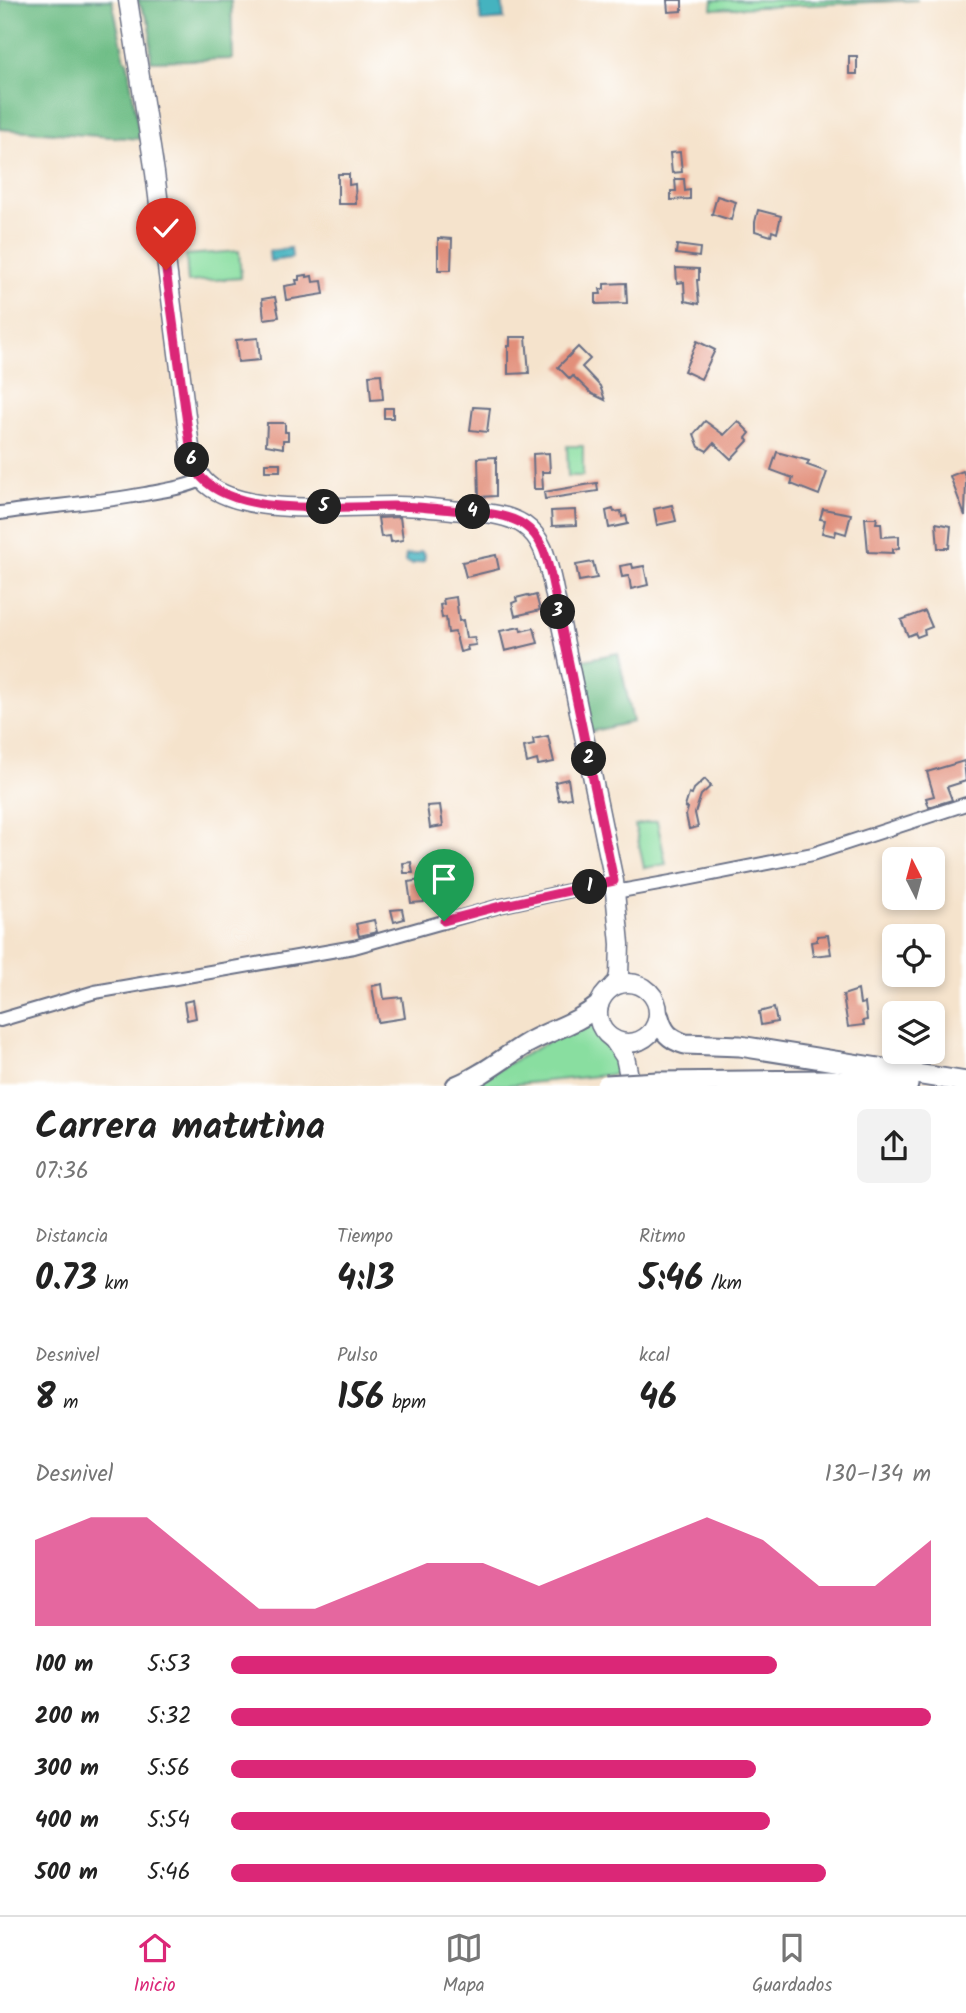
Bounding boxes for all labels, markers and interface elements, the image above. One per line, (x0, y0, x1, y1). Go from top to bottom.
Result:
pin (136, 198, 196, 270)
icon: check (147, 209, 185, 247)
pin: 6 (174, 442, 210, 477)
text: 6 (186, 444, 197, 474)
pin: 5 (306, 490, 342, 524)
text: 5 (319, 491, 328, 521)
pin: 4 (456, 494, 490, 530)
text: 4 (467, 496, 478, 526)
pin: 3 (540, 594, 576, 630)
text: 3 (552, 596, 563, 626)
pin: 2 (572, 742, 606, 776)
text: 2 (583, 743, 594, 773)
north arrow (882, 847, 945, 910)
map controls (882, 847, 945, 1064)
pin (414, 849, 474, 921)
icon: arrive (425, 860, 463, 898)
pin: 1 (572, 870, 608, 904)
text: 1 (587, 871, 592, 901)
button: locate (882, 924, 945, 987)
button: layers (882, 1001, 945, 1064)
text: Carrera matutina (35, 1098, 325, 1158)
button: share (857, 1109, 931, 1183)
text: 07:36 (35, 1154, 89, 1190)
text: Distancia (35, 1222, 108, 1252)
text: Tiempo (337, 1222, 393, 1252)
text: Ritmo (639, 1222, 686, 1252)
text: 0.73 (35, 1252, 97, 1308)
text: 4:13 (337, 1252, 394, 1308)
text: 5:46 (639, 1252, 703, 1308)
text: km (97, 1269, 129, 1299)
text: /km (703, 1269, 742, 1299)
text: Desnivel (35, 1341, 100, 1371)
text: Pulso (337, 1341, 378, 1371)
text: kcal (639, 1341, 670, 1371)
text: 8 (35, 1371, 56, 1427)
text: 156 (337, 1371, 384, 1427)
text: 46 (639, 1371, 677, 1427)
text: m (56, 1388, 78, 1418)
text: bpm (384, 1388, 426, 1418)
text: Desnivel (35, 1457, 113, 1493)
text: 130–134 m (825, 1457, 931, 1493)
text: 100 m (35, 1647, 93, 1683)
text: 5:53 (147, 1647, 191, 1683)
text: 200 m (35, 1699, 100, 1735)
text: 5:32 (147, 1699, 192, 1735)
text: 300 m (35, 1751, 99, 1787)
text: 5:56 (147, 1751, 190, 1787)
text: 400 m (35, 1803, 99, 1839)
text: 5:54 (147, 1803, 190, 1839)
text: 500 m (35, 1855, 98, 1891)
text: 5:46 (147, 1855, 190, 1891)
tab: Inicio (134, 1929, 176, 2001)
tab: Mapa (443, 1929, 485, 2001)
tab: Guardados (752, 1929, 832, 2001)

